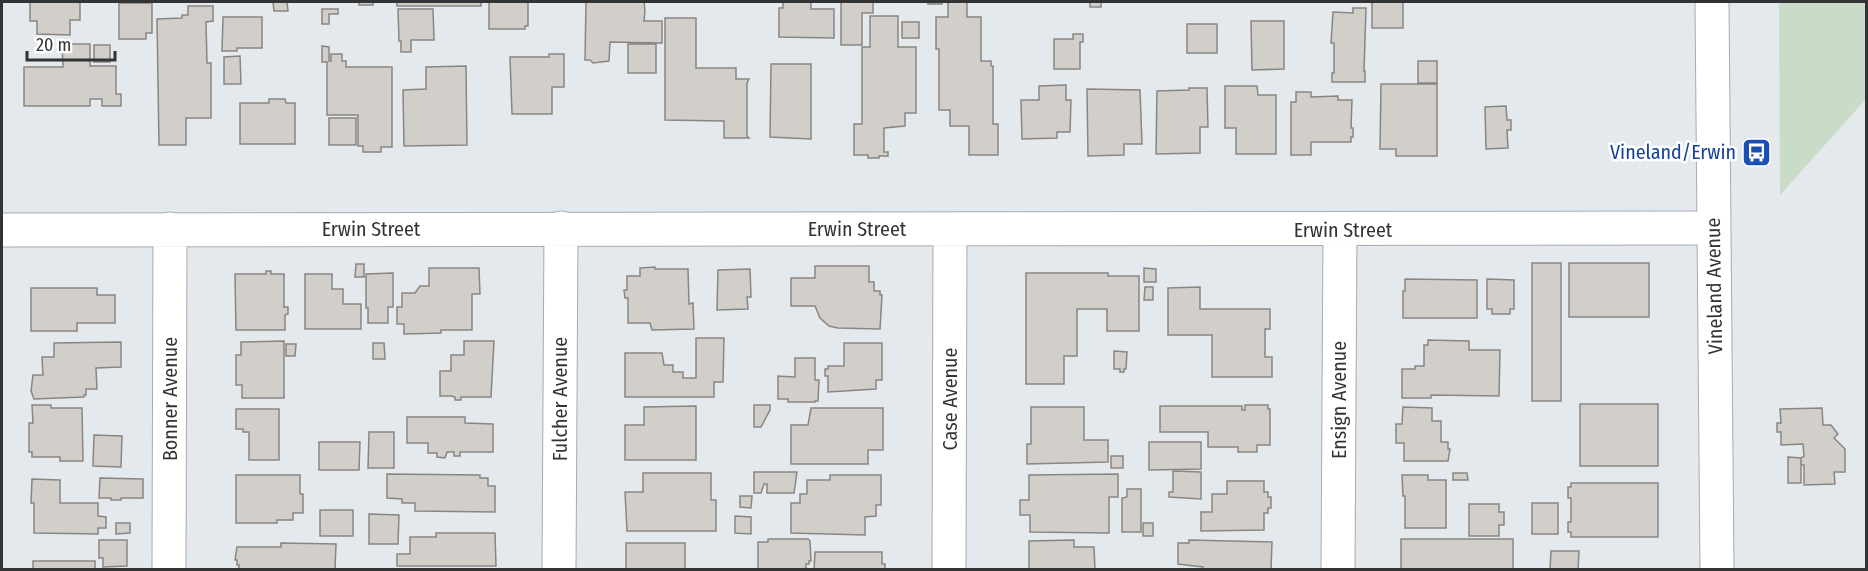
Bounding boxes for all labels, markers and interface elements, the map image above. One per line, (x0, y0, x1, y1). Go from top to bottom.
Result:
scale bar (27, 24, 116, 62)
text: 20 m (36, 34, 71, 56)
bus stop icon: Vineland/Erwin (1741, 136, 1773, 168)
place label: Vineland/Erwin (1610, 140, 1736, 164)
street label: Erwin Street (322, 217, 421, 241)
street label: Erwin Street (808, 217, 907, 241)
street label: Vineland Avenue (1701, 217, 1727, 355)
street label: Erwin Street (1294, 218, 1393, 242)
street label: Bonner Avenue (158, 337, 182, 461)
street label: Fulcher Avenue (548, 337, 572, 461)
street label: Ensign Avenue (1327, 341, 1351, 459)
street label: Case Avenue (938, 348, 962, 450)

